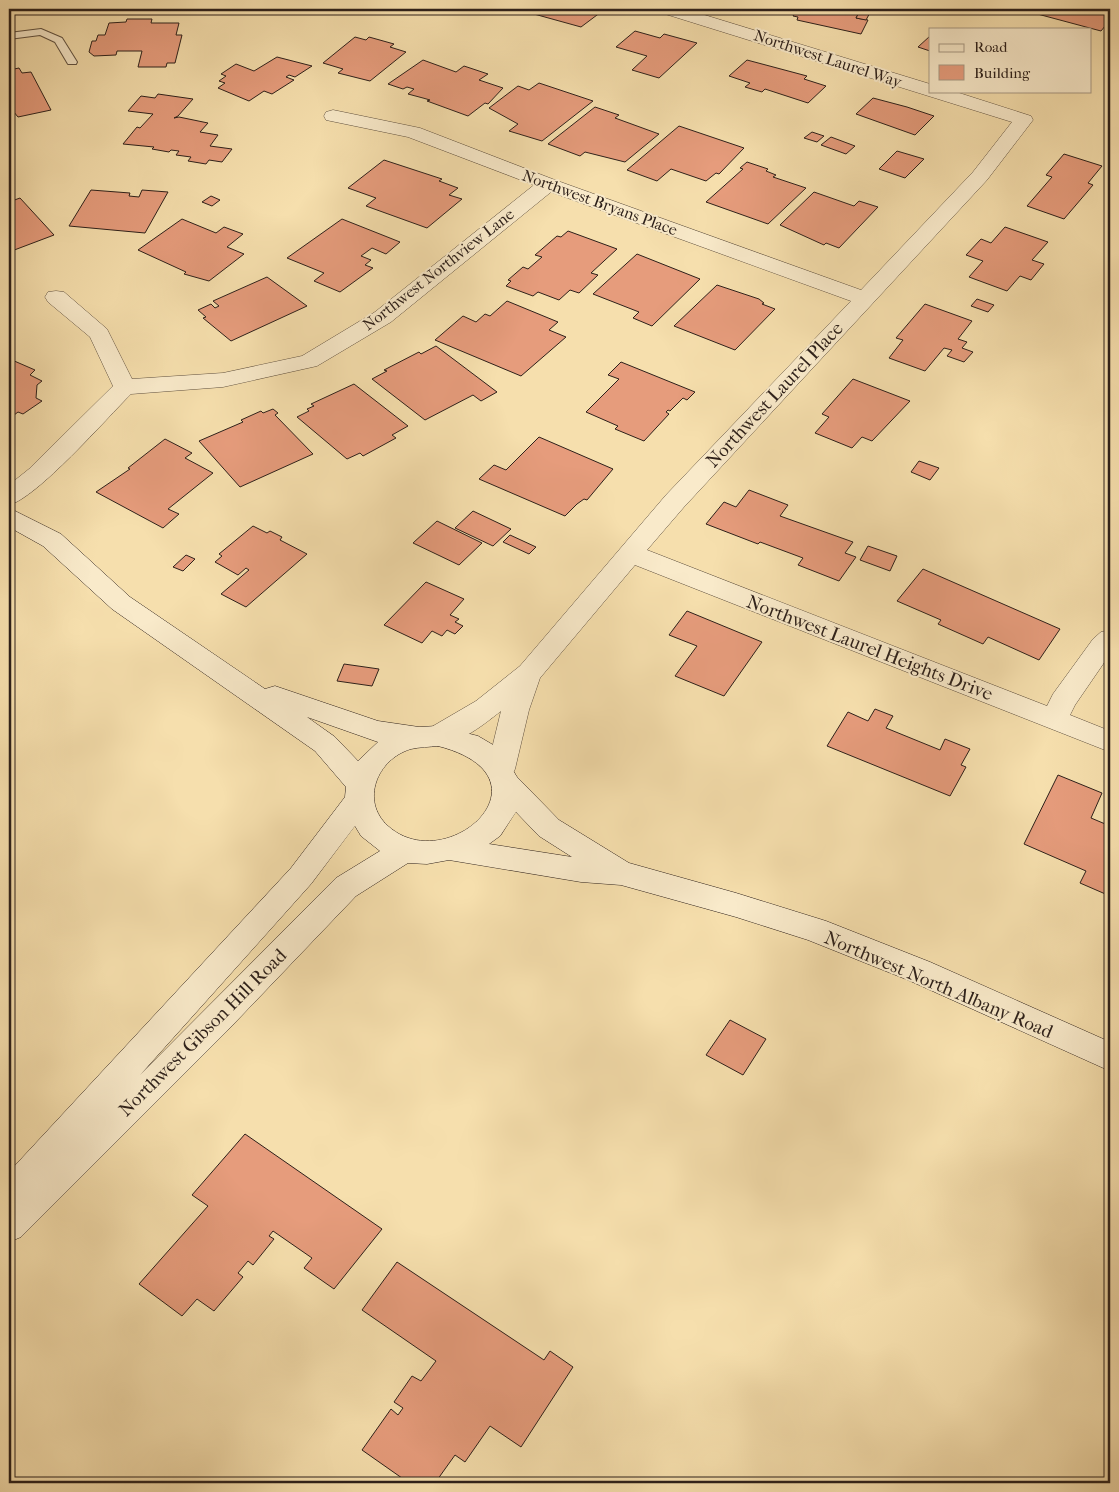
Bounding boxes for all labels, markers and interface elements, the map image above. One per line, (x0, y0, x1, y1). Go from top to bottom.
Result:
street label: Northwest Laurel Way (751, 26, 905, 92)
legend (929, 28, 1092, 92)
text: Road (974, 38, 1008, 56)
text: Building (974, 64, 1031, 82)
street label: Northwest Bryans Place (520, 166, 680, 239)
street label: Northwest Northview Lane (359, 204, 518, 334)
street label: Northwest Laurel Place (702, 317, 848, 472)
street label: Northwest Laurel Heights Drive (743, 591, 996, 705)
street label: Northwest North Albany Road (821, 927, 1057, 1043)
street label: Northwest Gibson Hill Road (114, 944, 292, 1121)

